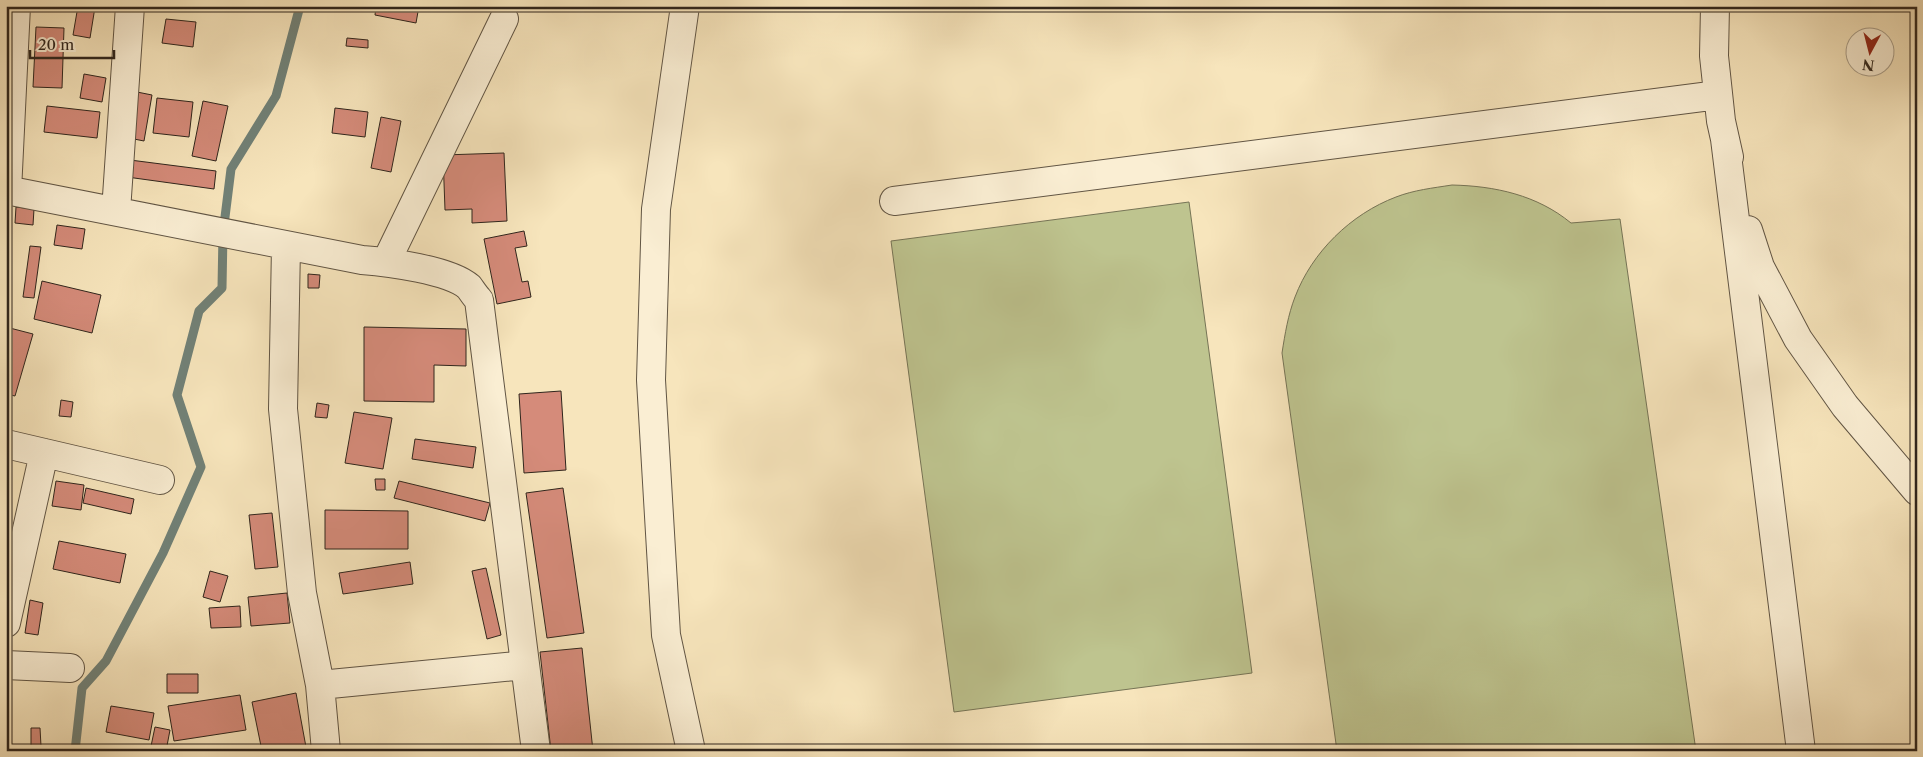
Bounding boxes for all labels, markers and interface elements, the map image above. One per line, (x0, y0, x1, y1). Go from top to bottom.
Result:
scale bar (30, 28, 114, 60)
north arrow (1846, 28, 1896, 78)
text: 20 m (38, 35, 74, 54)
text: N (1861, 55, 1876, 75)

